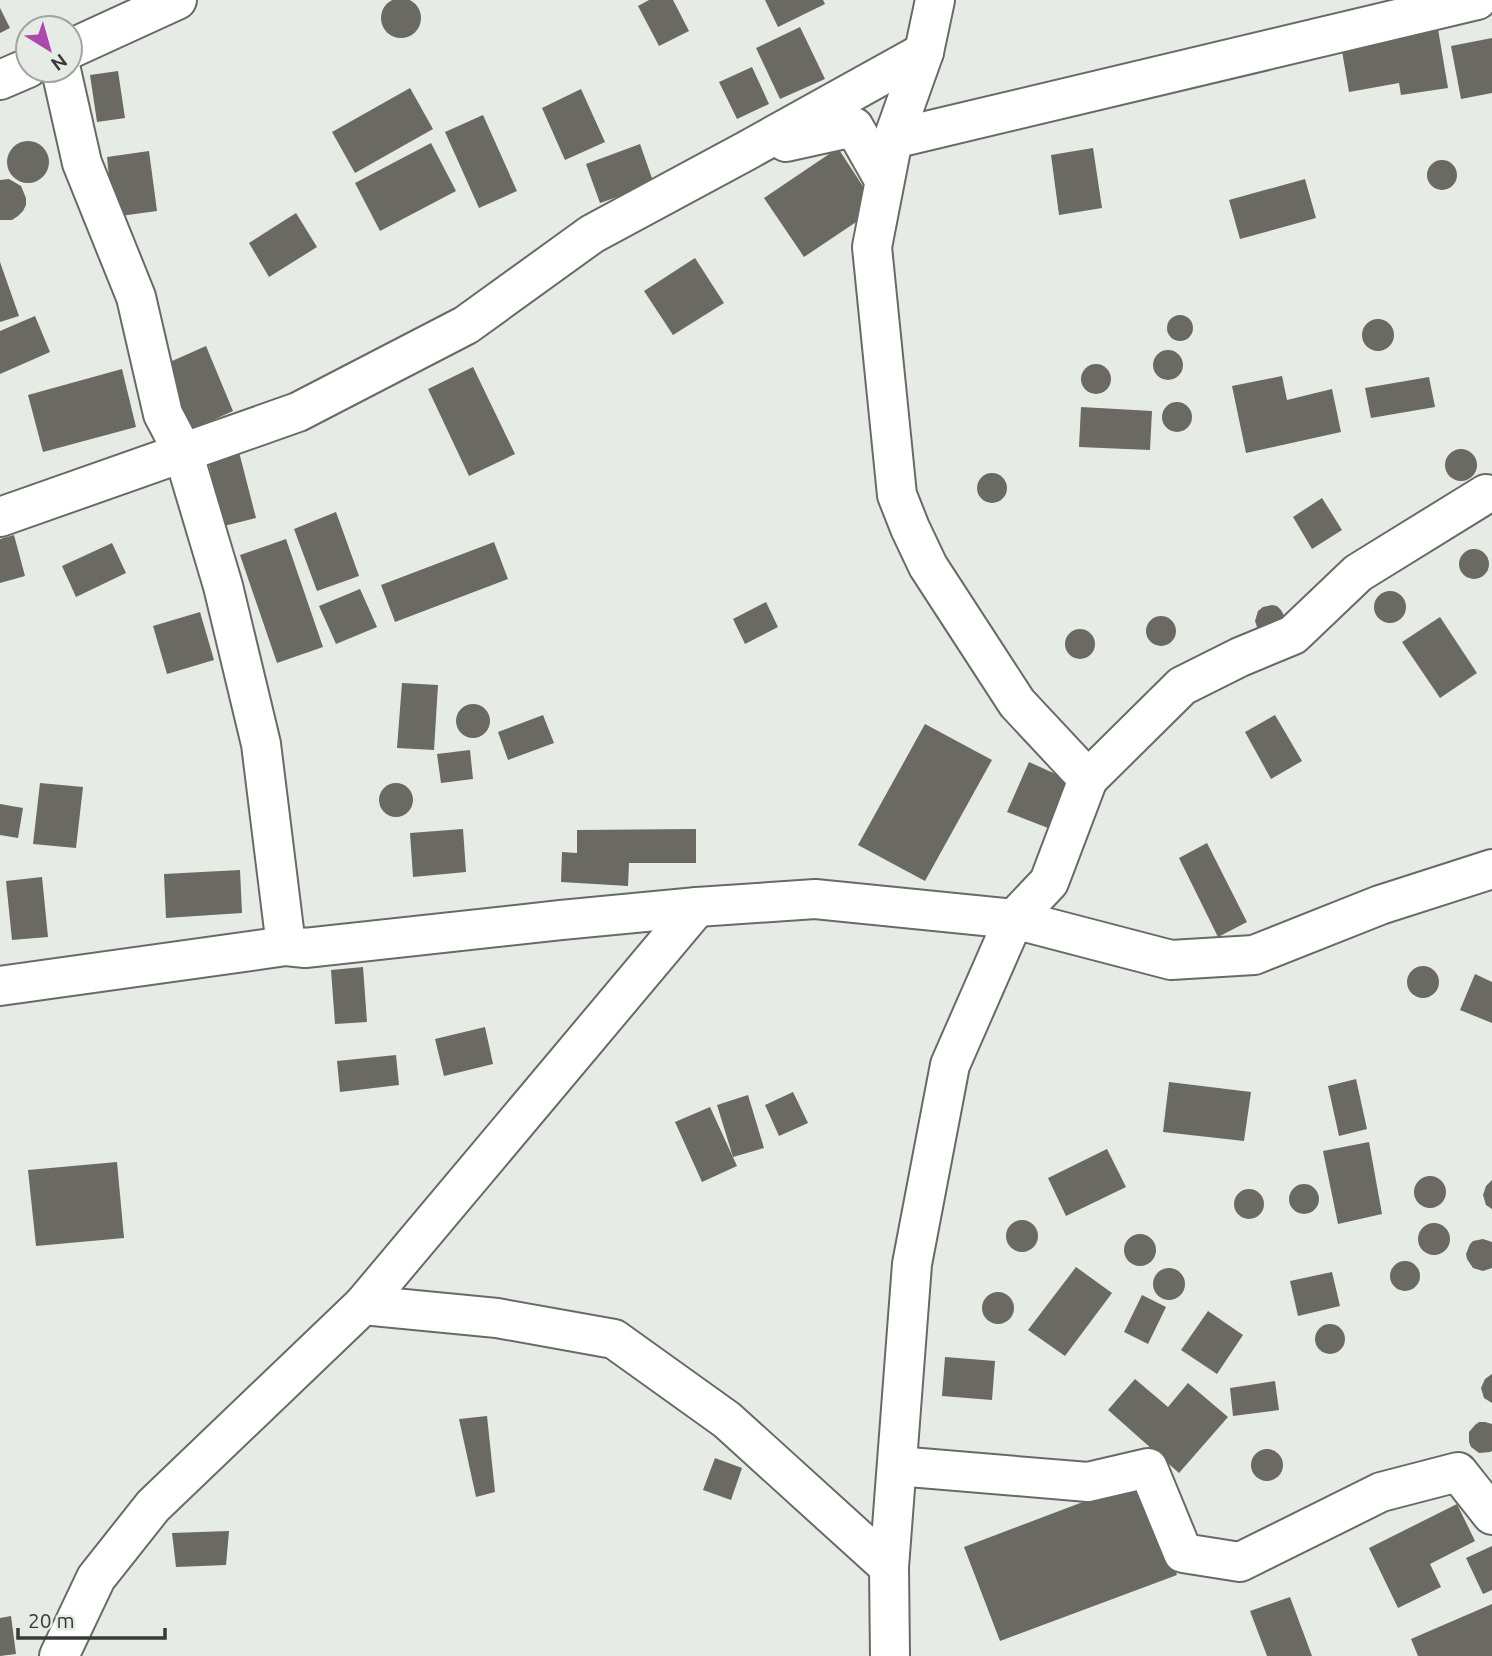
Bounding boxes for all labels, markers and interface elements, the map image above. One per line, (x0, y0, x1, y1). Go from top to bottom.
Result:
north arrow (14, 14, 84, 84)
text: N (47, 50, 72, 76)
scale bar (18, 1596, 164, 1640)
text: 20 m (28, 1608, 75, 1632)

